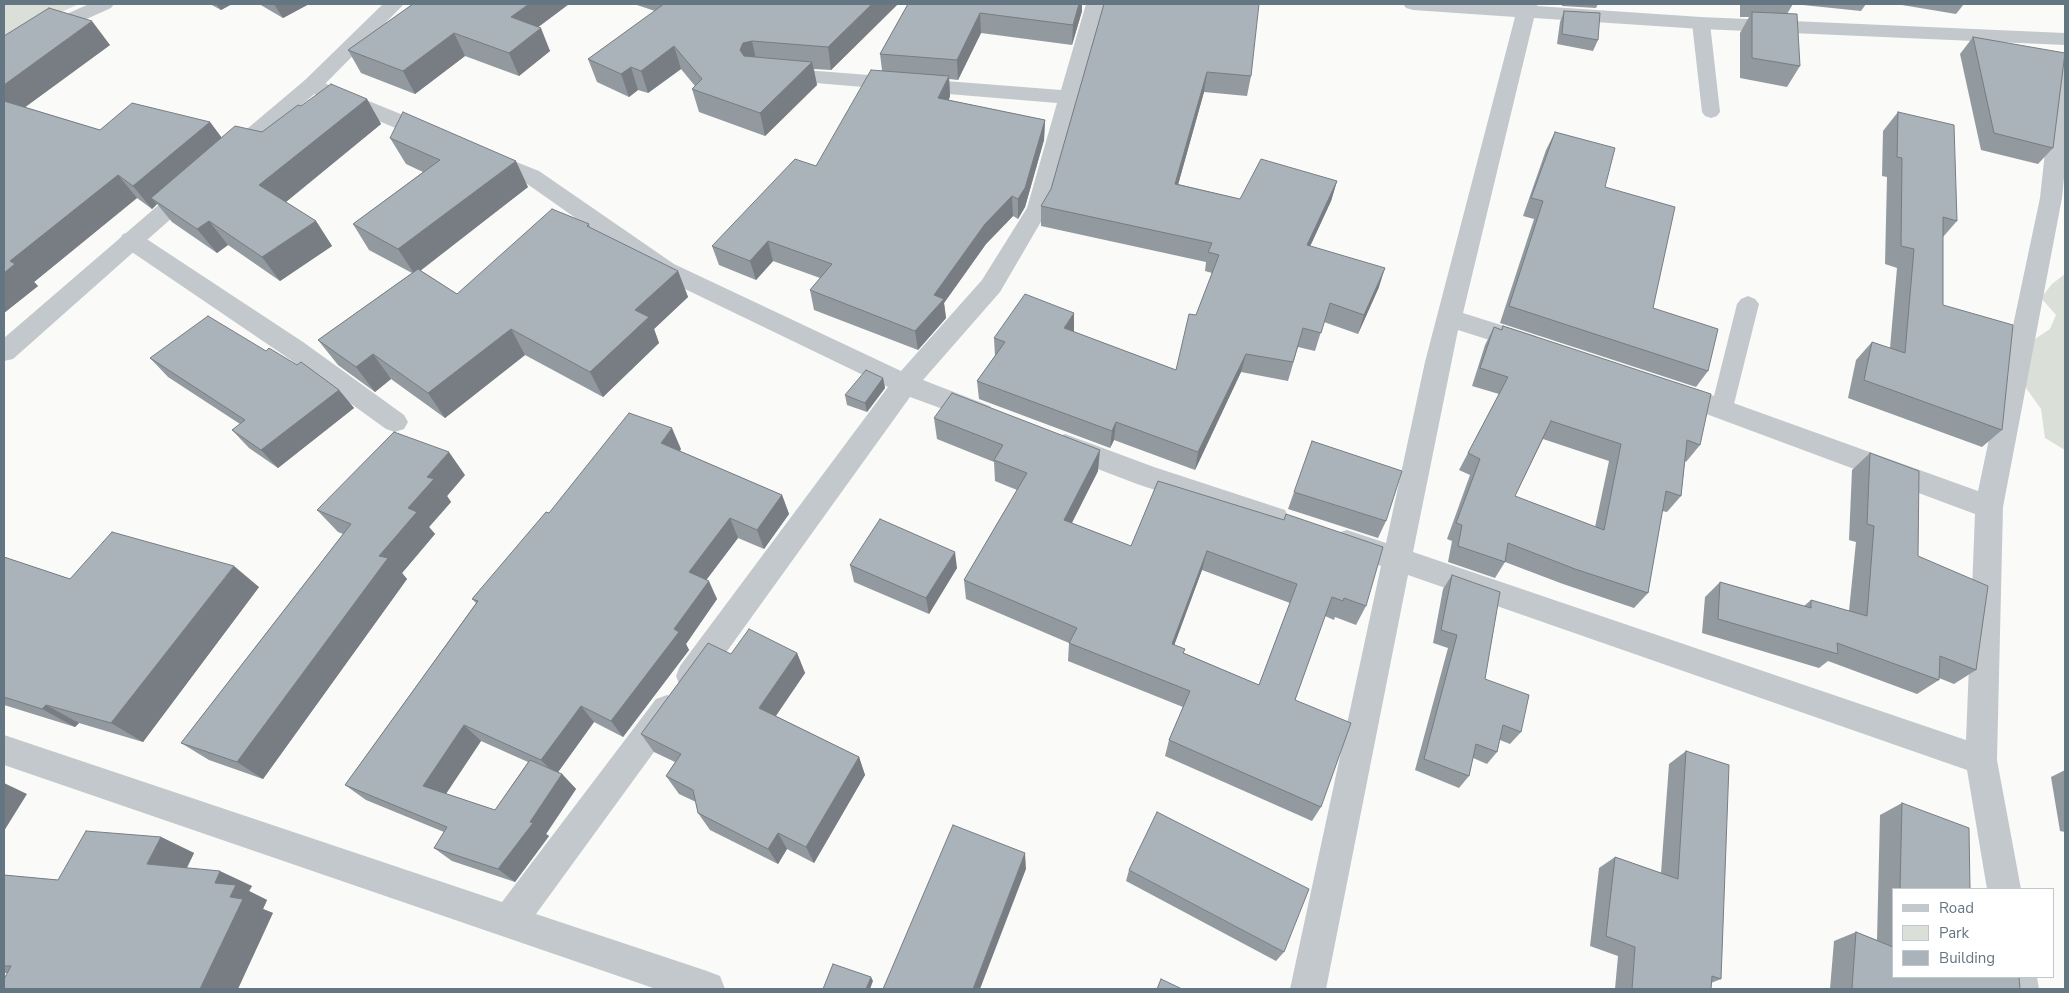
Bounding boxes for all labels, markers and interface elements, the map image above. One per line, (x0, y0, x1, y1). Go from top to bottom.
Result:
legend (1892, 888, 2054, 978)
text: Road (1939, 898, 1974, 918)
text: Park (1939, 923, 1969, 943)
text: Building (1939, 948, 1995, 968)

